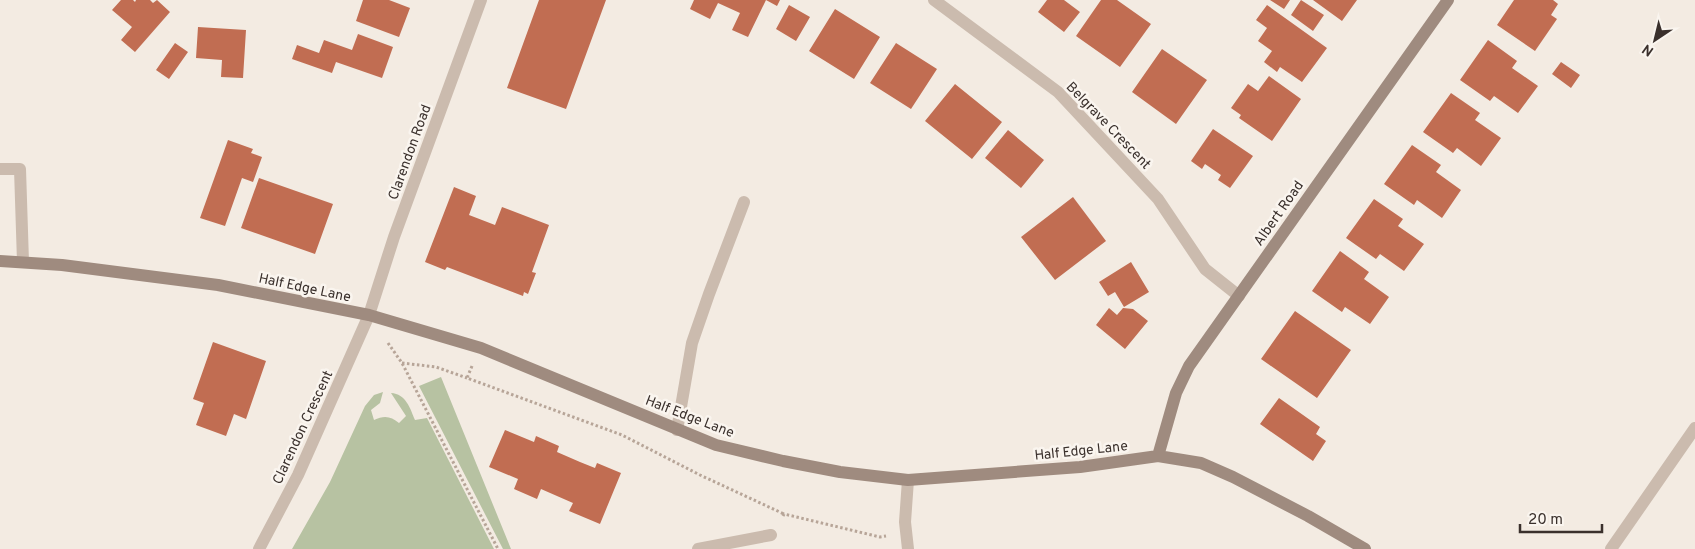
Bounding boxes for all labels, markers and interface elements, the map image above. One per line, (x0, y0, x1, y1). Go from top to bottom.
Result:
north arrow (1630, 15, 1680, 65)
text: N (1639, 40, 1657, 59)
street label: Belgrave Crescent (1062, 79, 1154, 173)
street label: Clarendon Road (385, 102, 436, 203)
street label: Albert Road (1251, 178, 1308, 250)
street label: Half Edge Lane (257, 270, 352, 307)
street label: Clarendon Crescent (270, 368, 337, 487)
street label: Half Edge Lane (643, 393, 736, 442)
street label: Half Edge Lane (1034, 438, 1129, 465)
scale bar (1520, 502, 1602, 534)
text: 20 m (1528, 511, 1563, 530)

